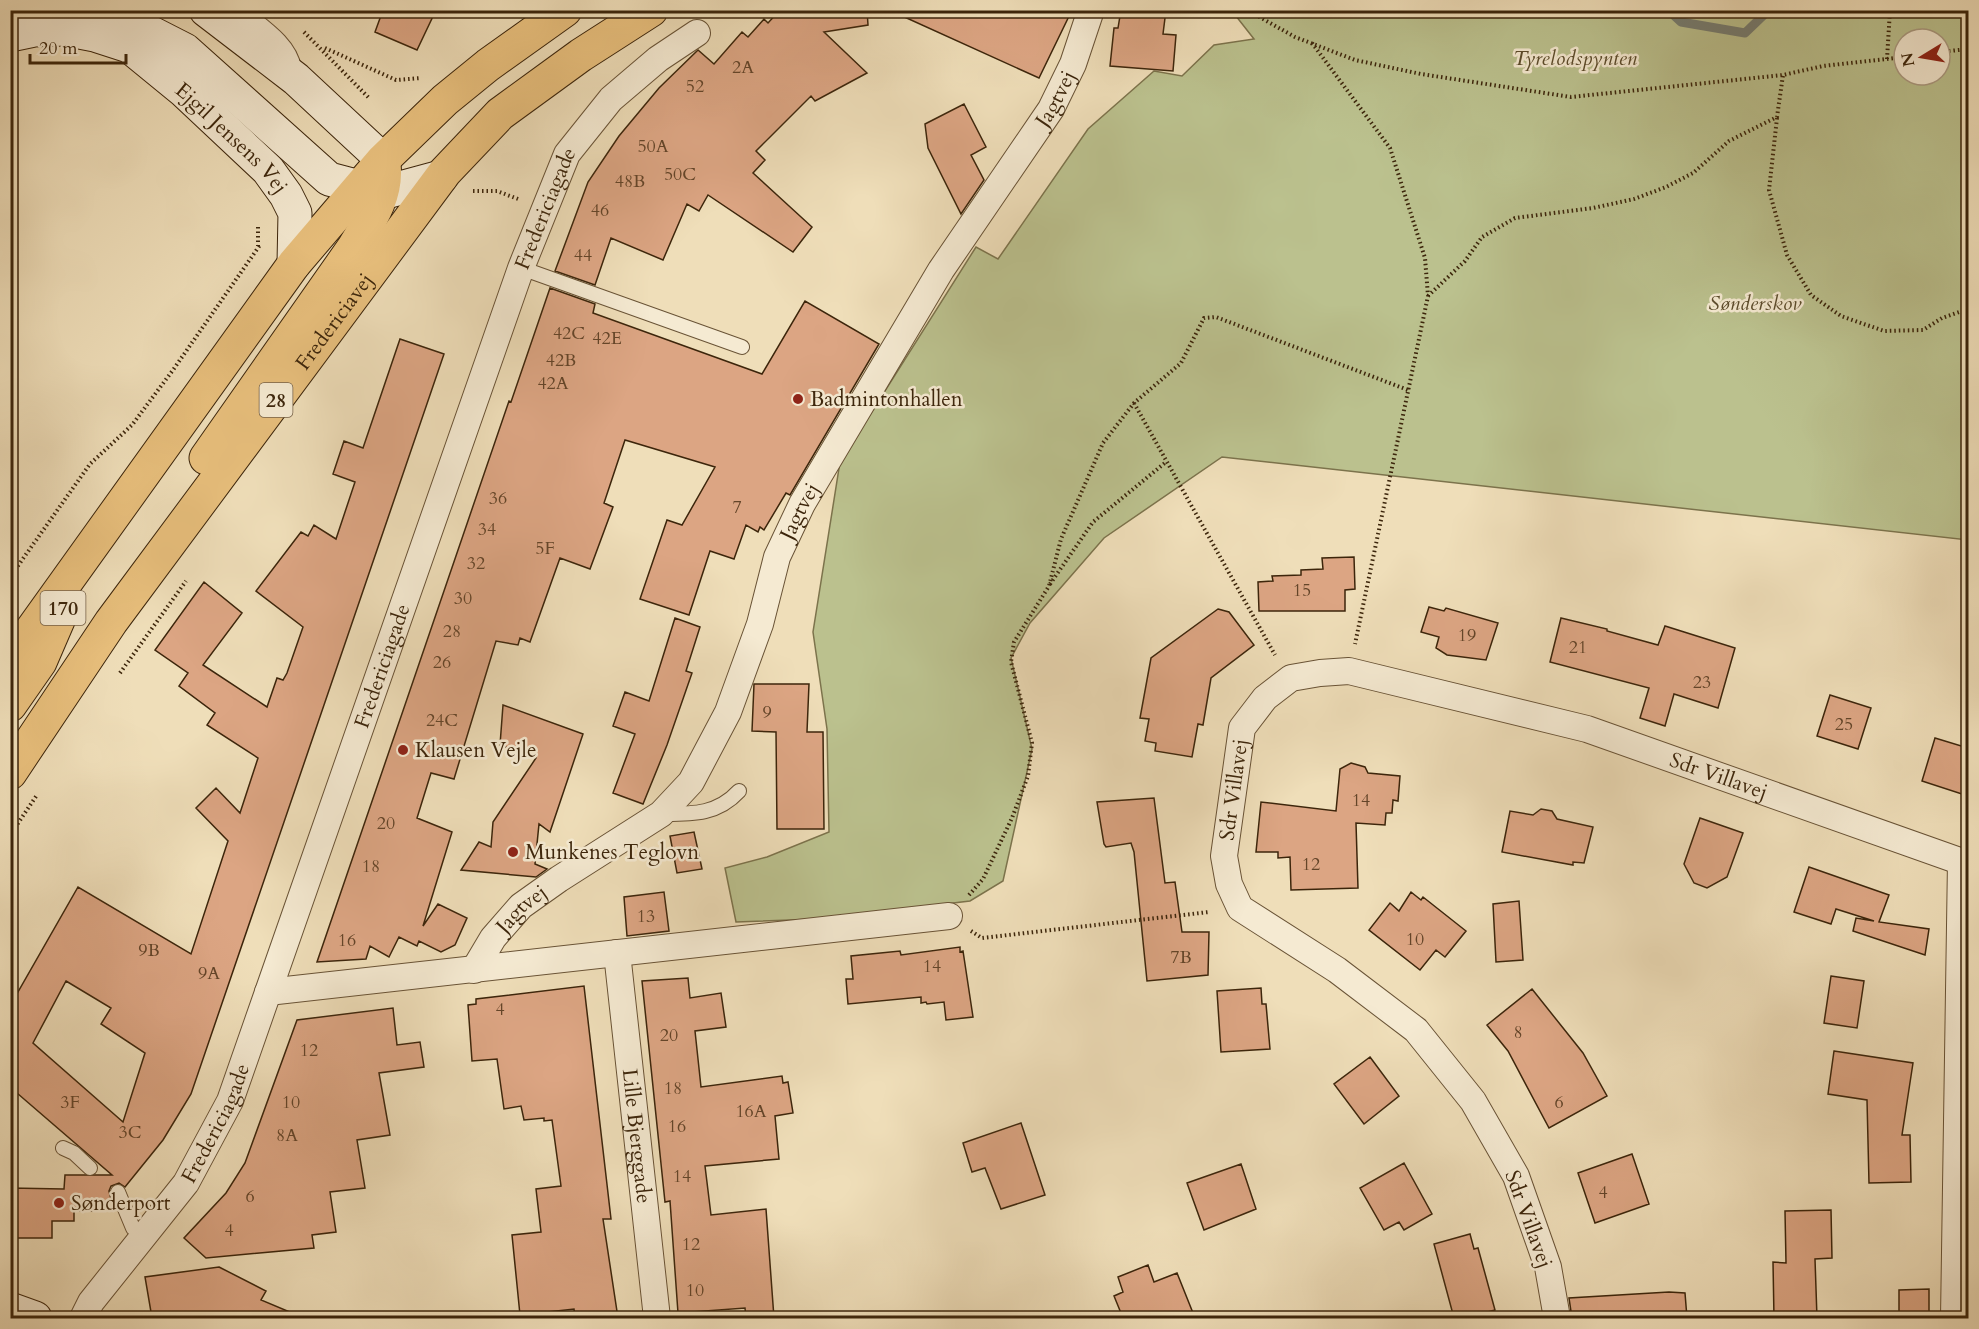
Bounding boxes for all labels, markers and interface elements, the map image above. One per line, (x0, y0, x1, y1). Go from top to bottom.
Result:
scale bar (30, 27, 126, 65)
north arrow (1892, 27, 1952, 87)
text: 20 m (39, 36, 78, 61)
park label: Tyrelodspynten (1513, 44, 1638, 73)
text: N (1896, 51, 1920, 69)
house number: 2A (732, 55, 754, 80)
street label: Jagtvej (1027, 66, 1083, 136)
house number: 52 (686, 74, 704, 99)
street label: Ejgil Jensens Vej (169, 76, 294, 200)
house number: 50A (637, 134, 669, 159)
street label: Fredericiagade (508, 140, 583, 274)
house number: 50C (664, 162, 696, 187)
house number: 48B (615, 169, 645, 194)
house number: 46 (591, 198, 609, 223)
house number: 44 (574, 243, 592, 268)
street label: Fredericiavej (289, 267, 380, 376)
park label: Sønderskov (1708, 289, 1802, 318)
house number: 42C (553, 321, 585, 346)
house number: 42E (592, 326, 622, 351)
house number: 42B (546, 348, 576, 373)
house number: 42A (537, 371, 569, 396)
road number: 28 (260, 383, 292, 417)
place label: Badmintonhallen (810, 385, 963, 414)
marker: Badmintonhallen (791, 392, 805, 406)
street label: Jagtvej (772, 477, 826, 548)
house number: 36 (489, 486, 507, 511)
house number: 7 (732, 495, 742, 520)
house number: 34 (478, 517, 496, 542)
house number: 5F (535, 536, 555, 561)
house number: 32 (467, 551, 485, 576)
house number: 15 (1293, 578, 1311, 603)
house number: 30 (454, 586, 472, 611)
road number: 170 (40, 591, 86, 625)
street label: Fredericiagade (347, 600, 418, 732)
house number: 28 (443, 619, 461, 644)
house number: 19 (1458, 623, 1476, 648)
house number: 21 (1569, 635, 1587, 660)
house number: 26 (433, 650, 451, 675)
house number: 23 (1693, 670, 1711, 695)
house number: 9 (762, 700, 772, 725)
house number: 24C (426, 708, 458, 733)
house number: 25 (1835, 712, 1853, 737)
place label: Klausen Vejle (415, 736, 536, 765)
street label: Sdr Villavej (1212, 737, 1255, 842)
marker: Klausen Vejle (396, 743, 410, 757)
street label: Sdr Villavej (1666, 745, 1772, 807)
house number: 14 (1352, 788, 1370, 813)
house number: 20 (377, 811, 395, 836)
place label: Munkenes Teglovn (525, 838, 699, 867)
marker: Munkenes Teglovn (506, 845, 520, 859)
house number: 12 (1302, 852, 1320, 877)
house number: 18 (362, 854, 380, 879)
street label: Jagtvej (487, 878, 553, 942)
house number: 13 (637, 904, 655, 929)
house number: 10 (1406, 927, 1424, 952)
house number: 16 (338, 928, 356, 953)
house number: 9B (138, 938, 160, 963)
house number: 7B (1170, 945, 1192, 970)
house number: 14 (923, 954, 941, 979)
house number: 9A (198, 961, 220, 986)
house number: 4 (495, 997, 505, 1022)
house number: 8 (1513, 1020, 1523, 1045)
house number: 20 (660, 1023, 678, 1048)
house number: 12 (300, 1038, 318, 1063)
street label: Fredericiagade (175, 1060, 257, 1188)
street label: Lille Bjerggade (615, 1067, 658, 1205)
house number: 18 (664, 1076, 682, 1101)
house number: 3F (60, 1090, 80, 1115)
house number: 10 (282, 1090, 300, 1115)
house number: 6 (1554, 1090, 1564, 1115)
house number: 16A (735, 1099, 767, 1124)
house number: 16 (668, 1114, 686, 1139)
house number: 3C (119, 1120, 142, 1145)
house number: 8A (276, 1123, 298, 1148)
house number: 14 (673, 1164, 691, 1189)
street label: Sdr Villavej (1497, 1166, 1560, 1272)
house number: 4 (1598, 1180, 1608, 1205)
house number: 6 (245, 1184, 255, 1209)
place label: Sønderport (71, 1189, 171, 1218)
marker: Sønderport (52, 1196, 66, 1210)
house number: 4 (224, 1218, 234, 1243)
house number: 12 (682, 1232, 700, 1257)
house number: 10 (686, 1278, 704, 1303)

